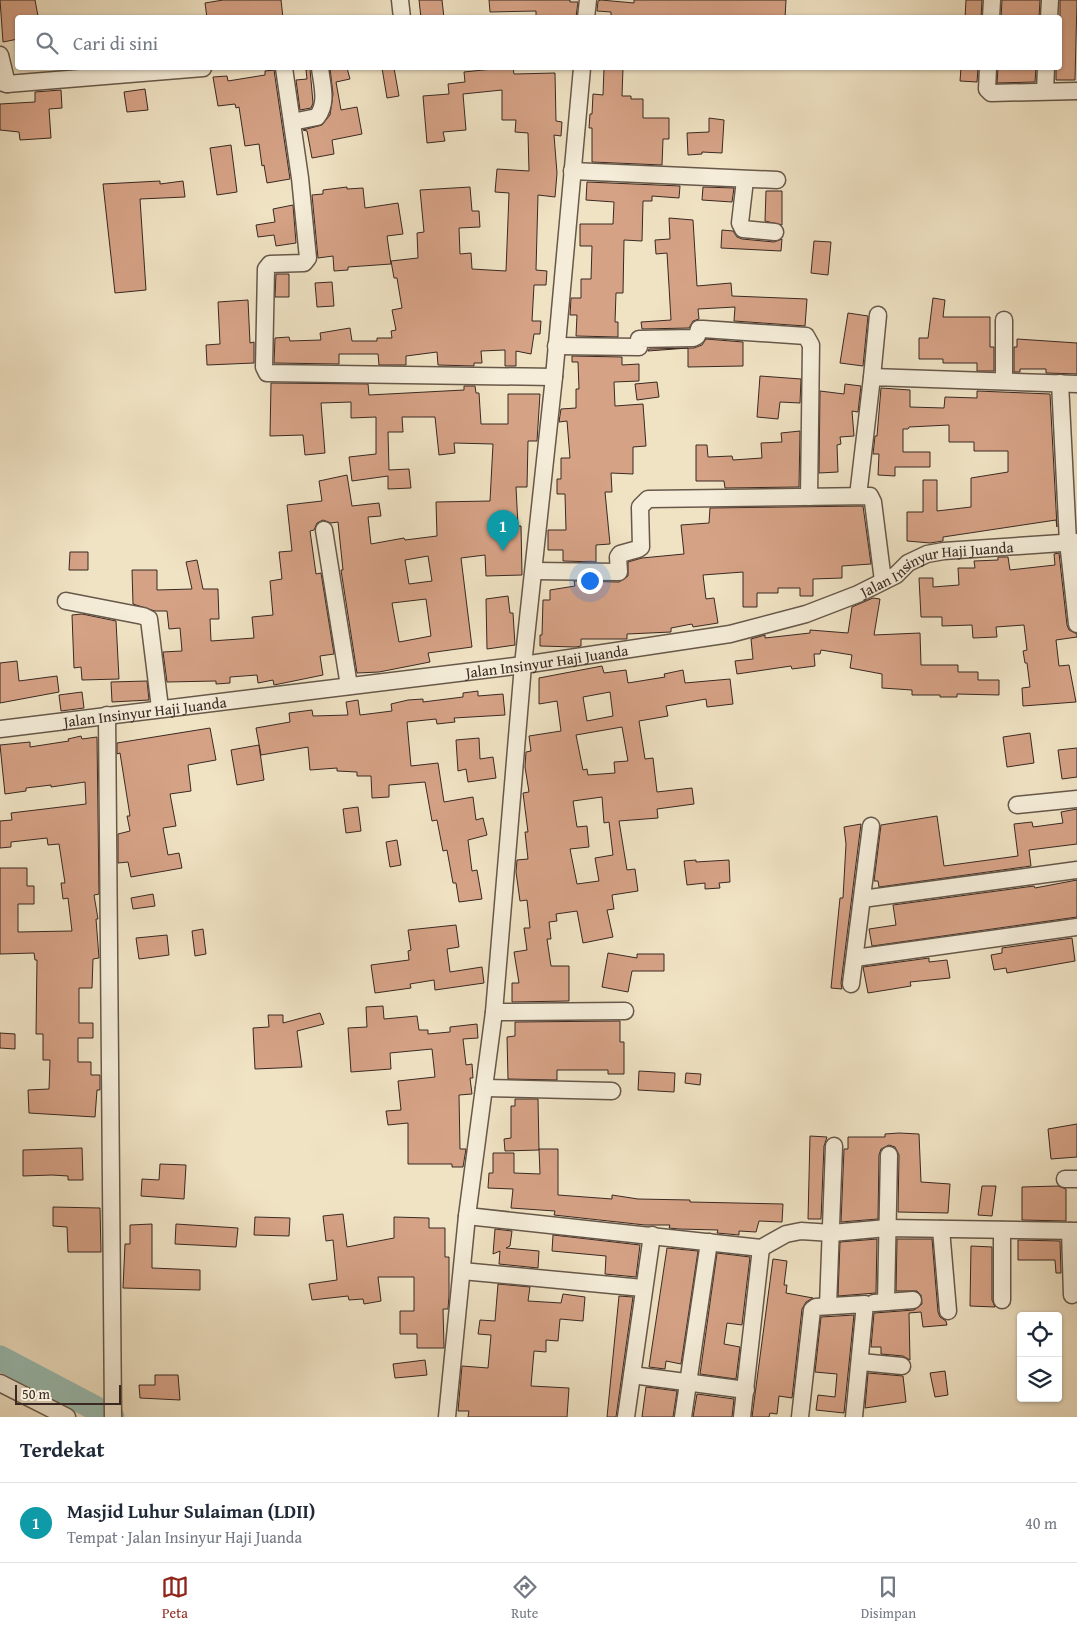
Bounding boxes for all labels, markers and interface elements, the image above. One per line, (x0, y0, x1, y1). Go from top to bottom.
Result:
search box (15, 15, 1062, 70)
icon: search (33, 29, 61, 57)
text: Cari di sini (73, 29, 158, 57)
pin: 1 (487, 510, 519, 551)
street label: Jalan Insinyur Haji Juanda (855, 536, 1014, 603)
your location (577, 568, 603, 594)
street label: Jalan Insinyur Haji Juanda (462, 639, 629, 683)
street label: Jalan Insinyur Haji Juanda (60, 691, 227, 732)
map controls (1017, 1312, 1062, 1402)
button: locate (1017, 1312, 1062, 1357)
button: layers (1017, 1357, 1062, 1402)
scale bar (15, 1382, 121, 1405)
text: 50 m (22, 1384, 50, 1404)
text: Terdekat (20, 1434, 104, 1465)
text: Masjid Luhur Sulaiman (LDII) (67, 1497, 315, 1525)
text: 1 (32, 1511, 40, 1535)
text: 40 m (1025, 1511, 1057, 1535)
text: Tempat · Jalan Insinyur Haji Juanda (67, 1525, 302, 1549)
tab: Peta (161, 1573, 189, 1623)
tab: Rute (511, 1573, 539, 1623)
tab: Disimpan (861, 1573, 916, 1623)

